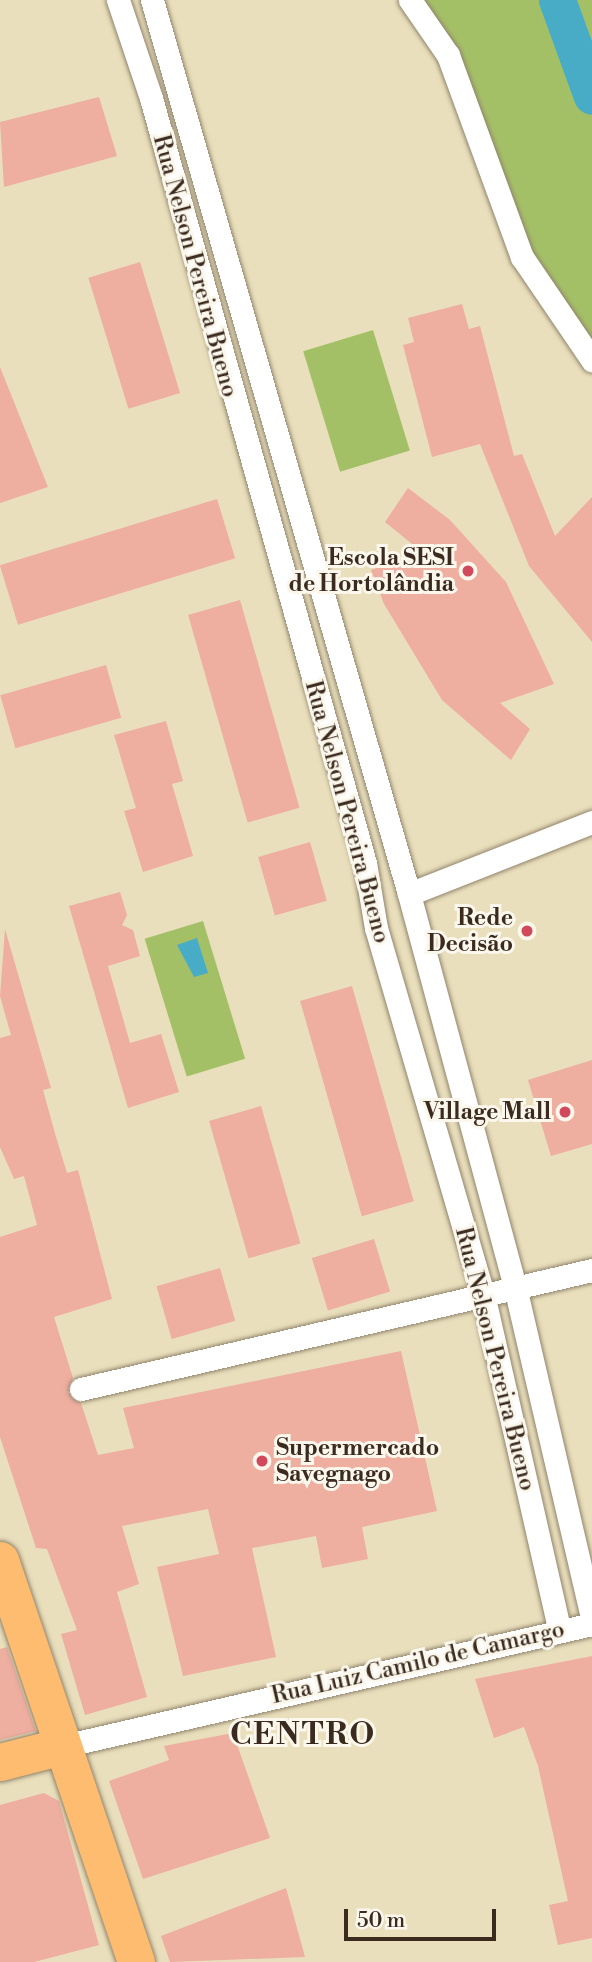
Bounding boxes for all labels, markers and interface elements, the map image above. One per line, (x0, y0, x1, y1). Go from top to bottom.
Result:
street label: Rua Nelson Pereira Bueno (147, 132, 243, 400)
place label: Escola SESI de Hortolândia (288, 544, 454, 598)
marker: Escola SESI de Hortolândia (460, 563, 476, 579)
street label: Rua Nelson Pereira Bueno (299, 678, 395, 946)
place label: Rede Decisão (427, 904, 513, 958)
marker: Rede Decisão (519, 923, 535, 939)
place label: Village Mall (424, 1098, 551, 1126)
marker: Village Mall (557, 1104, 573, 1120)
street label: Rua Nelson Pereira Bueno (449, 1224, 541, 1494)
place label: Supermercado Savegnago (276, 1434, 439, 1488)
marker: Supermercado Savegnago (254, 1453, 270, 1469)
street label: Rua Luiz Camilo de Camargo (269, 1616, 567, 1710)
district label: CENTRO (231, 1717, 375, 1753)
scale bar (347, 1896, 499, 1940)
text: 50 m (357, 1908, 405, 1934)

